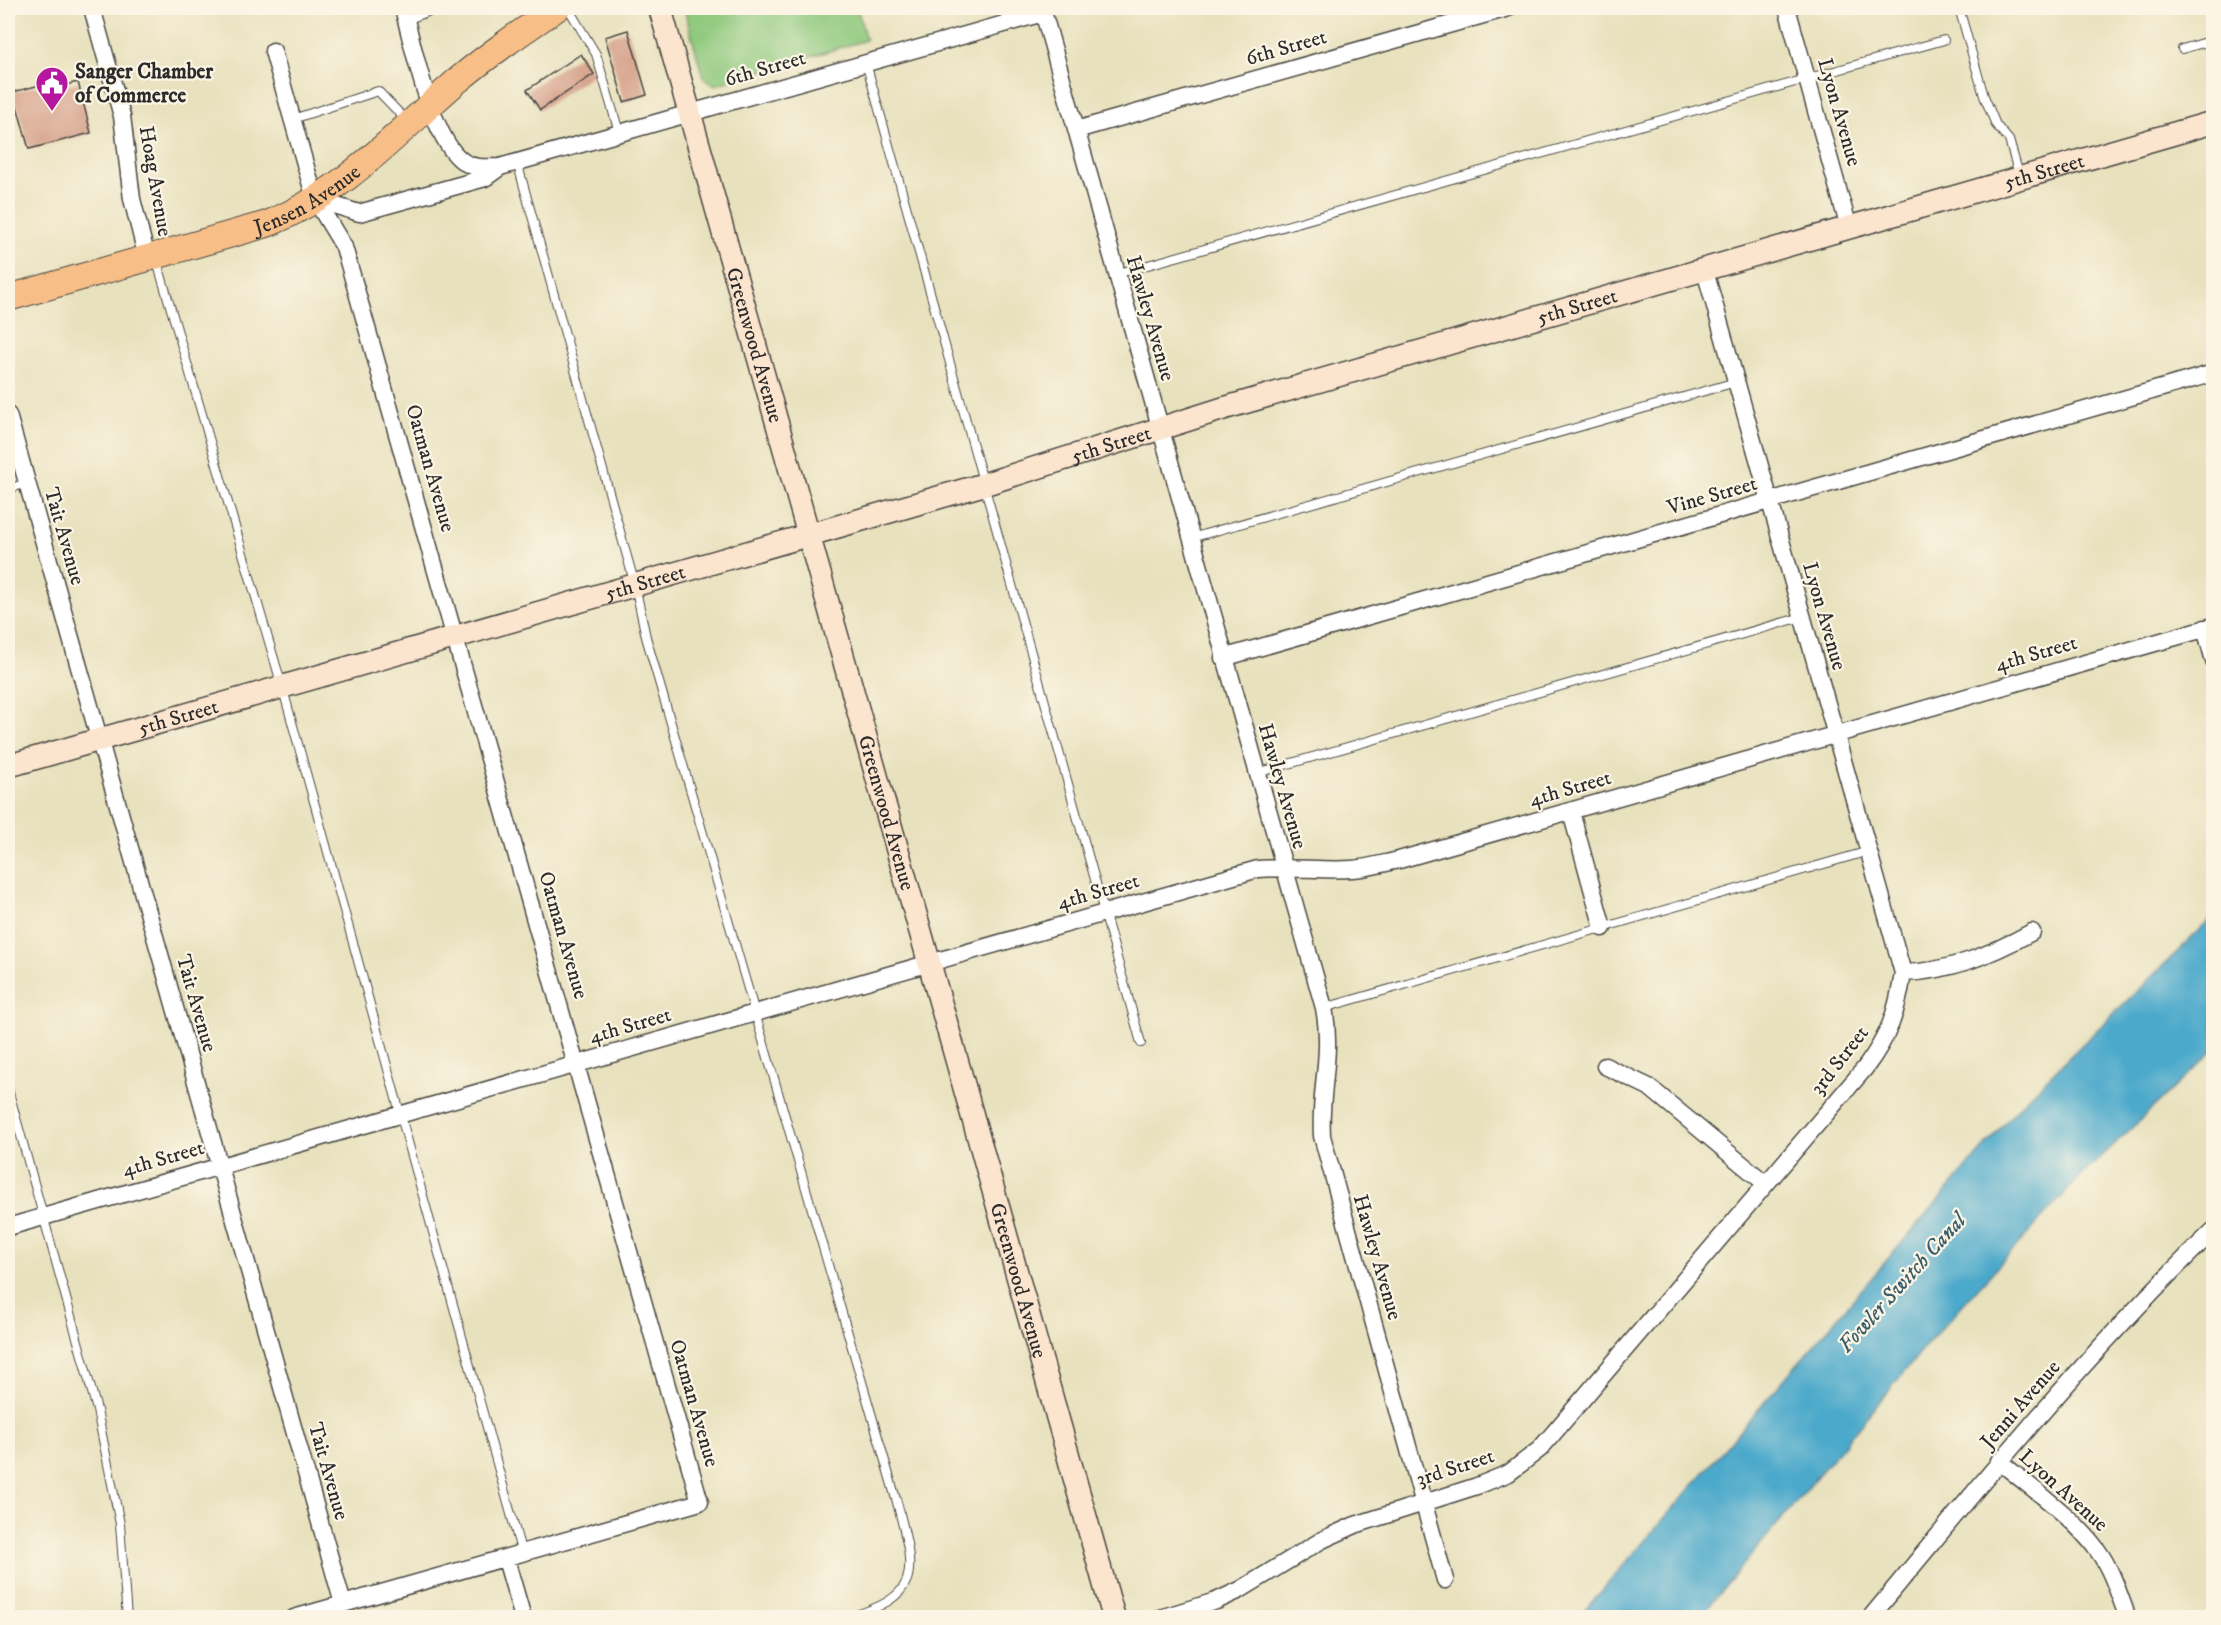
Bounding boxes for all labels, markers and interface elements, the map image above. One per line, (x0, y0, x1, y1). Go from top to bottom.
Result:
street label: 6th Street (1243, 24, 1330, 72)
street label: 6th Street (722, 45, 809, 93)
street label: Lyon Avenue (1811, 55, 1867, 169)
place label: Sanger Chamber of Commerce (75, 59, 214, 109)
public building icon: Sanger Chamber of Commerce (34, 65, 70, 112)
street label: Hoag Avenue (133, 124, 178, 239)
street label: 5th Street (2001, 148, 2088, 196)
street label: Jensen Avenue (249, 159, 366, 242)
street label: Hawley Avenue (1120, 252, 1180, 384)
street label: Greenwood Avenue (720, 264, 788, 426)
street label: 5th Street (1534, 283, 1621, 331)
street label: Oatman Avenue (399, 402, 461, 535)
street label: 5th Street (1068, 420, 1155, 470)
street label: Vine Street (1663, 471, 1760, 521)
street label: Tait Avenue (38, 485, 90, 588)
street label: 5th Street (602, 559, 689, 607)
street label: Lyon Avenue (1796, 559, 1852, 673)
street label: 4th Street (1992, 630, 2080, 678)
street label: 5th Street (135, 694, 222, 742)
street label: Hawley Avenue (1252, 720, 1312, 852)
street label: Greenwood Avenue (852, 732, 920, 894)
street label: 4th Street (1526, 765, 1614, 813)
street label: 4th Street (1054, 868, 1142, 916)
street label: Oatman Avenue (532, 869, 594, 1002)
street label: Tait Avenue (170, 952, 222, 1055)
street label: 4th Street (586, 1002, 674, 1050)
street label: 3rd Street (1805, 1021, 1875, 1100)
street label: 4th Street (119, 1135, 207, 1183)
street label: Hawley Avenue (1347, 1191, 1407, 1323)
street label: Greenwood Avenue (984, 1200, 1052, 1362)
water label: Fowler Switch Canal (1832, 1206, 1973, 1358)
street label: Oatman Avenue (663, 1337, 725, 1470)
street label: Jenni Avenue (1974, 1355, 2067, 1456)
street label: Tait Avenue (302, 1420, 354, 1523)
street label: 3rd Street (1413, 1443, 1498, 1493)
street label: Lyon Avenue (2013, 1444, 2113, 1538)

